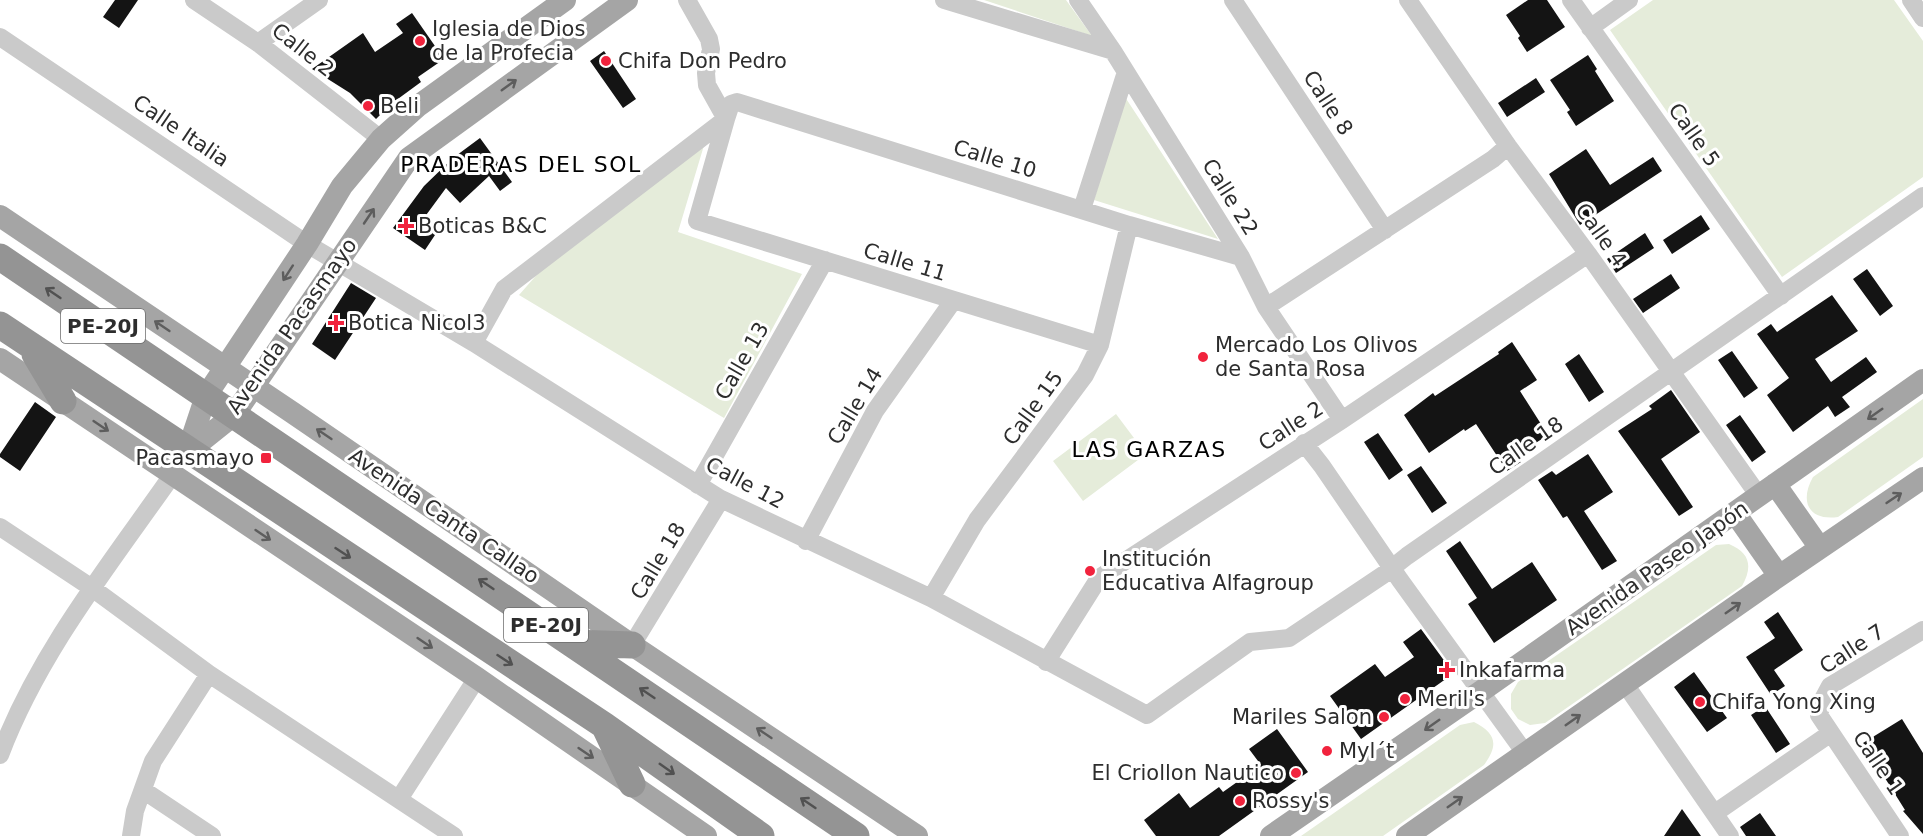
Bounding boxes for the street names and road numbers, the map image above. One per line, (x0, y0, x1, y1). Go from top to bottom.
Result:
street label: Calle 2 (267, 18, 339, 82)
street label: Calle 8 (1298, 66, 1358, 140)
street label: Calle Italia (128, 90, 234, 172)
street label: Calle 5 (1663, 99, 1725, 171)
street label: Calle 10 (951, 135, 1039, 183)
street label: Calle 22 (1197, 154, 1263, 240)
street label: Calle 4 (1570, 199, 1632, 271)
street label: Avenida Pacasmayo (222, 233, 362, 419)
street label: Calle 11 (861, 238, 949, 286)
road number: PE-20J (61, 309, 145, 343)
street label: Calle 13 (710, 318, 774, 404)
street label: Calle 14 (823, 363, 887, 449)
street label: Calle 15 (998, 366, 1068, 450)
street label: Calle 2 (1254, 396, 1328, 456)
street label: Calle 18 (1484, 412, 1568, 480)
street label: Avenida Canta Callao (344, 443, 544, 589)
street label: Calle 12 (702, 452, 788, 514)
street label: Avenida Paseo Japón (1561, 496, 1753, 640)
street label: Calle 18 (626, 518, 690, 604)
road number: PE-20J (504, 608, 588, 642)
street label: Calle 7 (1815, 619, 1889, 679)
street label: Calle 1 (1848, 726, 1908, 800)

